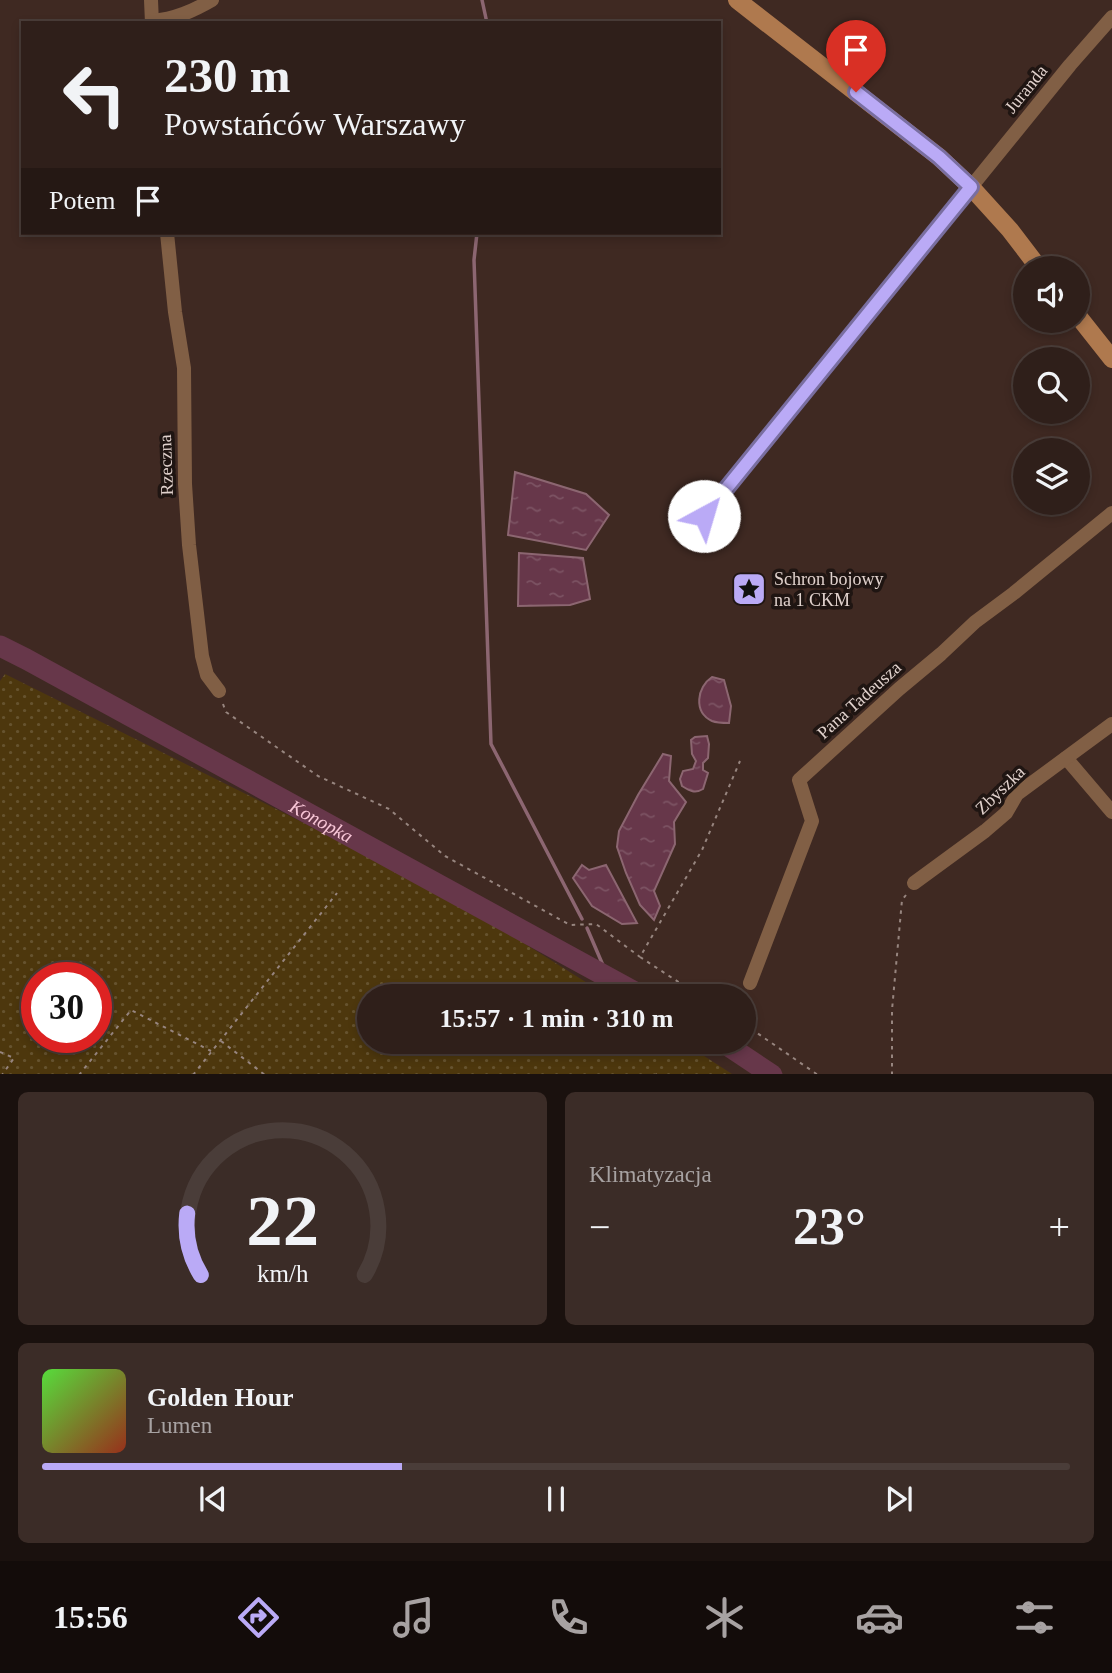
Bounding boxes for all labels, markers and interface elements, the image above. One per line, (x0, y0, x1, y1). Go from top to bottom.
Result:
pin (826, 20, 886, 92)
icon: arrive (837, 31, 875, 69)
text: 230 m (164, 48, 291, 103)
icon: left (49, 49, 140, 140)
street label: Juranda (1001, 61, 1051, 117)
text: Powstańców Warszawy (164, 106, 466, 142)
icon: arrive (129, 182, 167, 220)
text: Potem (49, 186, 115, 215)
map controls (1013, 256, 1090, 515)
button: sound (1013, 256, 1090, 333)
button: search (1013, 347, 1090, 424)
street label: Rzeczna (155, 434, 177, 496)
button: layers (1013, 438, 1090, 515)
position arrow (667, 479, 741, 553)
place label: Schron bojowy na 1 CKM (774, 569, 884, 610)
place icon: Schron bojowy na 1 CKM (730, 570, 768, 608)
street label: Pana Tadeusza (813, 657, 905, 743)
street label: Zbyszka (971, 762, 1029, 818)
water label: Konopka (285, 795, 356, 847)
speed limit sign: 30 (21, 962, 112, 1053)
text: 15:57 · 1 min · 310 m (440, 1004, 674, 1033)
text: Klimatyzacja (589, 1162, 712, 1187)
text: 22 (246, 1180, 319, 1261)
text: 23° (793, 1198, 866, 1255)
text: − (589, 1206, 610, 1248)
text: + (1049, 1206, 1070, 1248)
text: km/h (257, 1259, 309, 1286)
text: Golden Hour (147, 1383, 294, 1412)
text: Lumen (147, 1413, 212, 1438)
icon: previous (194, 1480, 232, 1518)
icon: pause (537, 1480, 575, 1518)
icon: next (880, 1480, 918, 1518)
icon: directions (234, 1593, 283, 1642)
icon: music (389, 1593, 438, 1642)
icon: phone (544, 1593, 593, 1642)
icon: climate (700, 1593, 749, 1642)
icon: car (855, 1593, 904, 1642)
icon: filters (1010, 1593, 1059, 1642)
text: 15:56 (53, 1599, 128, 1635)

